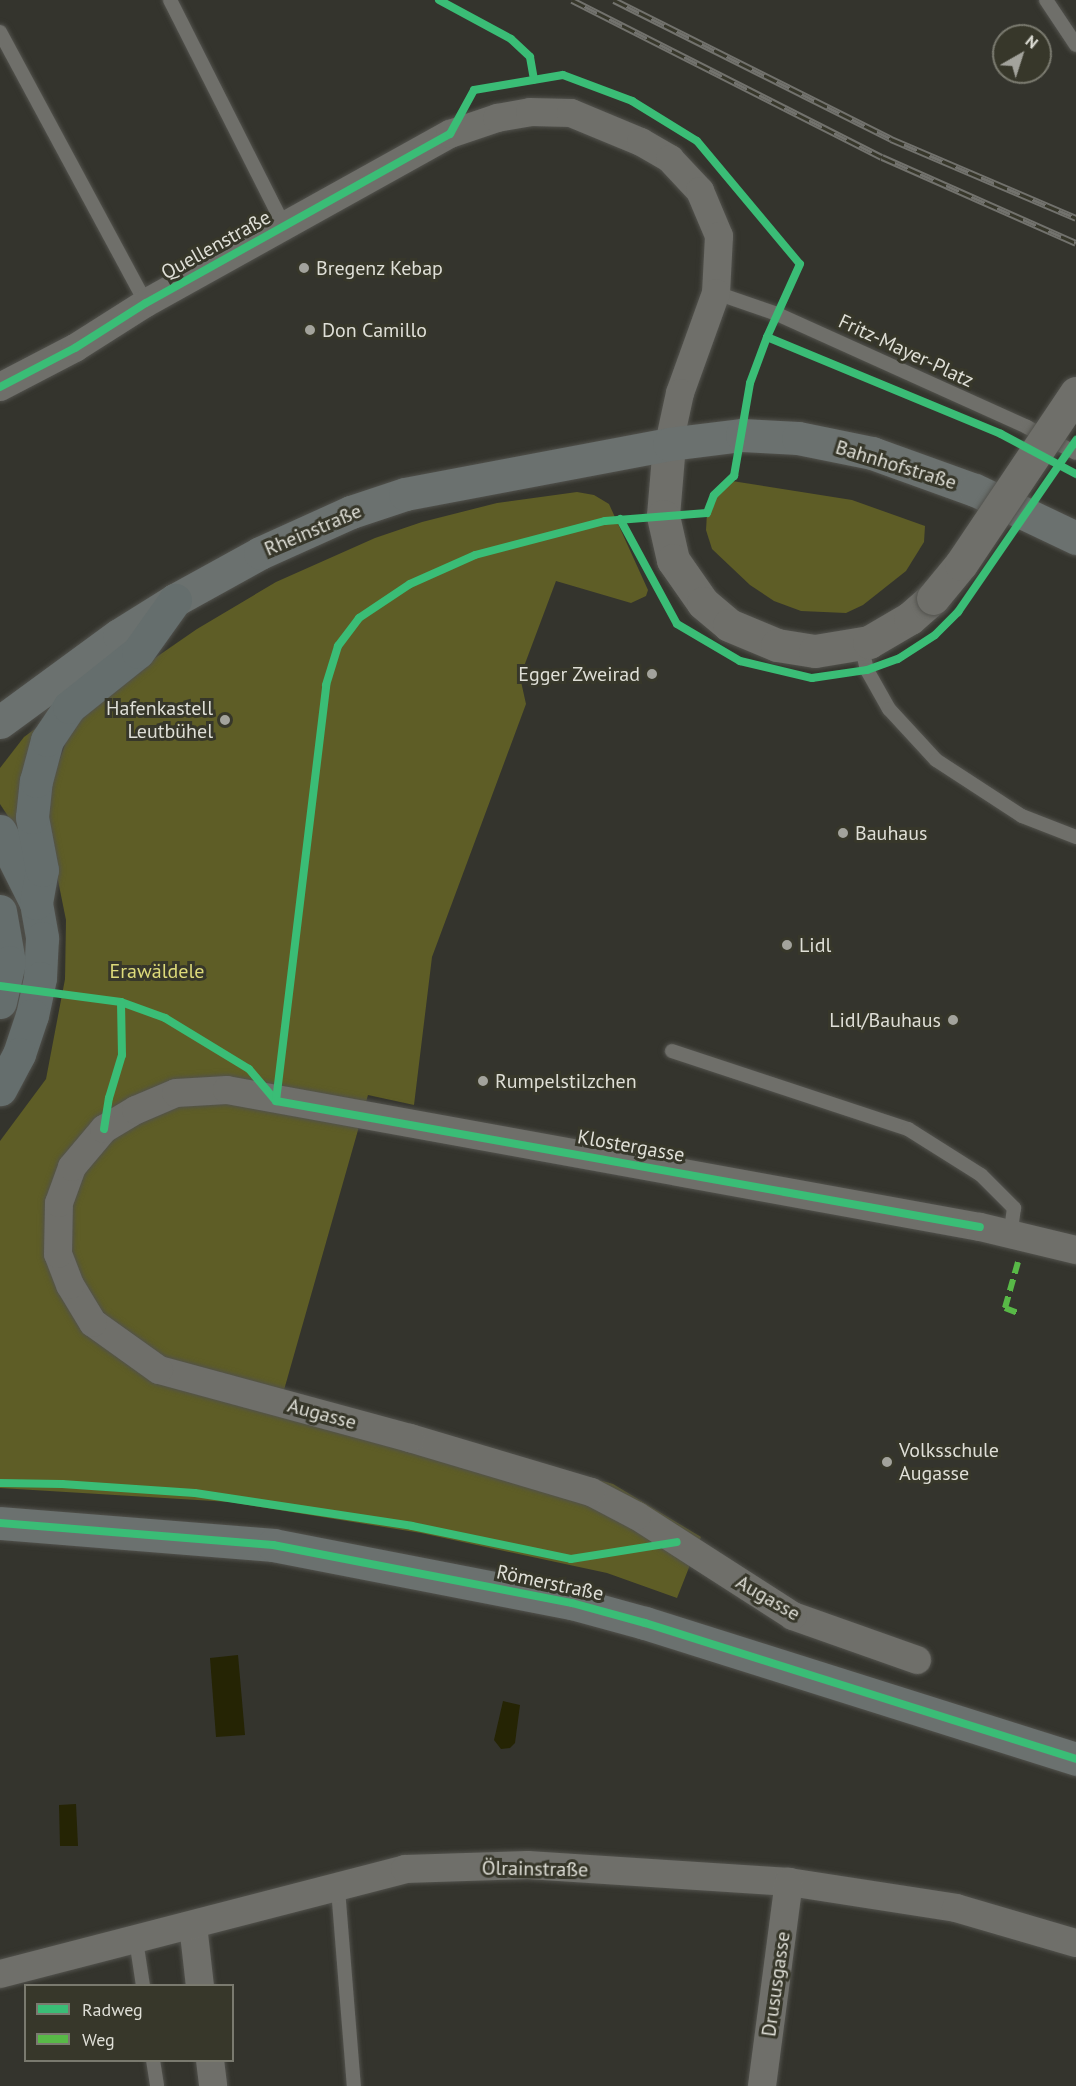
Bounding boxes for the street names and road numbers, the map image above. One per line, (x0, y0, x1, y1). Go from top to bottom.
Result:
street label: Quellenstraße (157, 205, 275, 285)
street label: Fritz-Mayer-Platz (835, 309, 977, 393)
street label: Bahnhofstraße (833, 435, 959, 495)
street label: Rheinstraße (261, 499, 365, 561)
street label: Klostergasse (576, 1125, 686, 1167)
street label: Augasse (285, 1393, 359, 1435)
street label: Römerstraße (494, 1560, 606, 1606)
street label: Augasse (732, 1570, 804, 1626)
street label: Ölrainstraße (482, 1856, 588, 1882)
street label: Drususgasse (757, 1930, 795, 2038)

